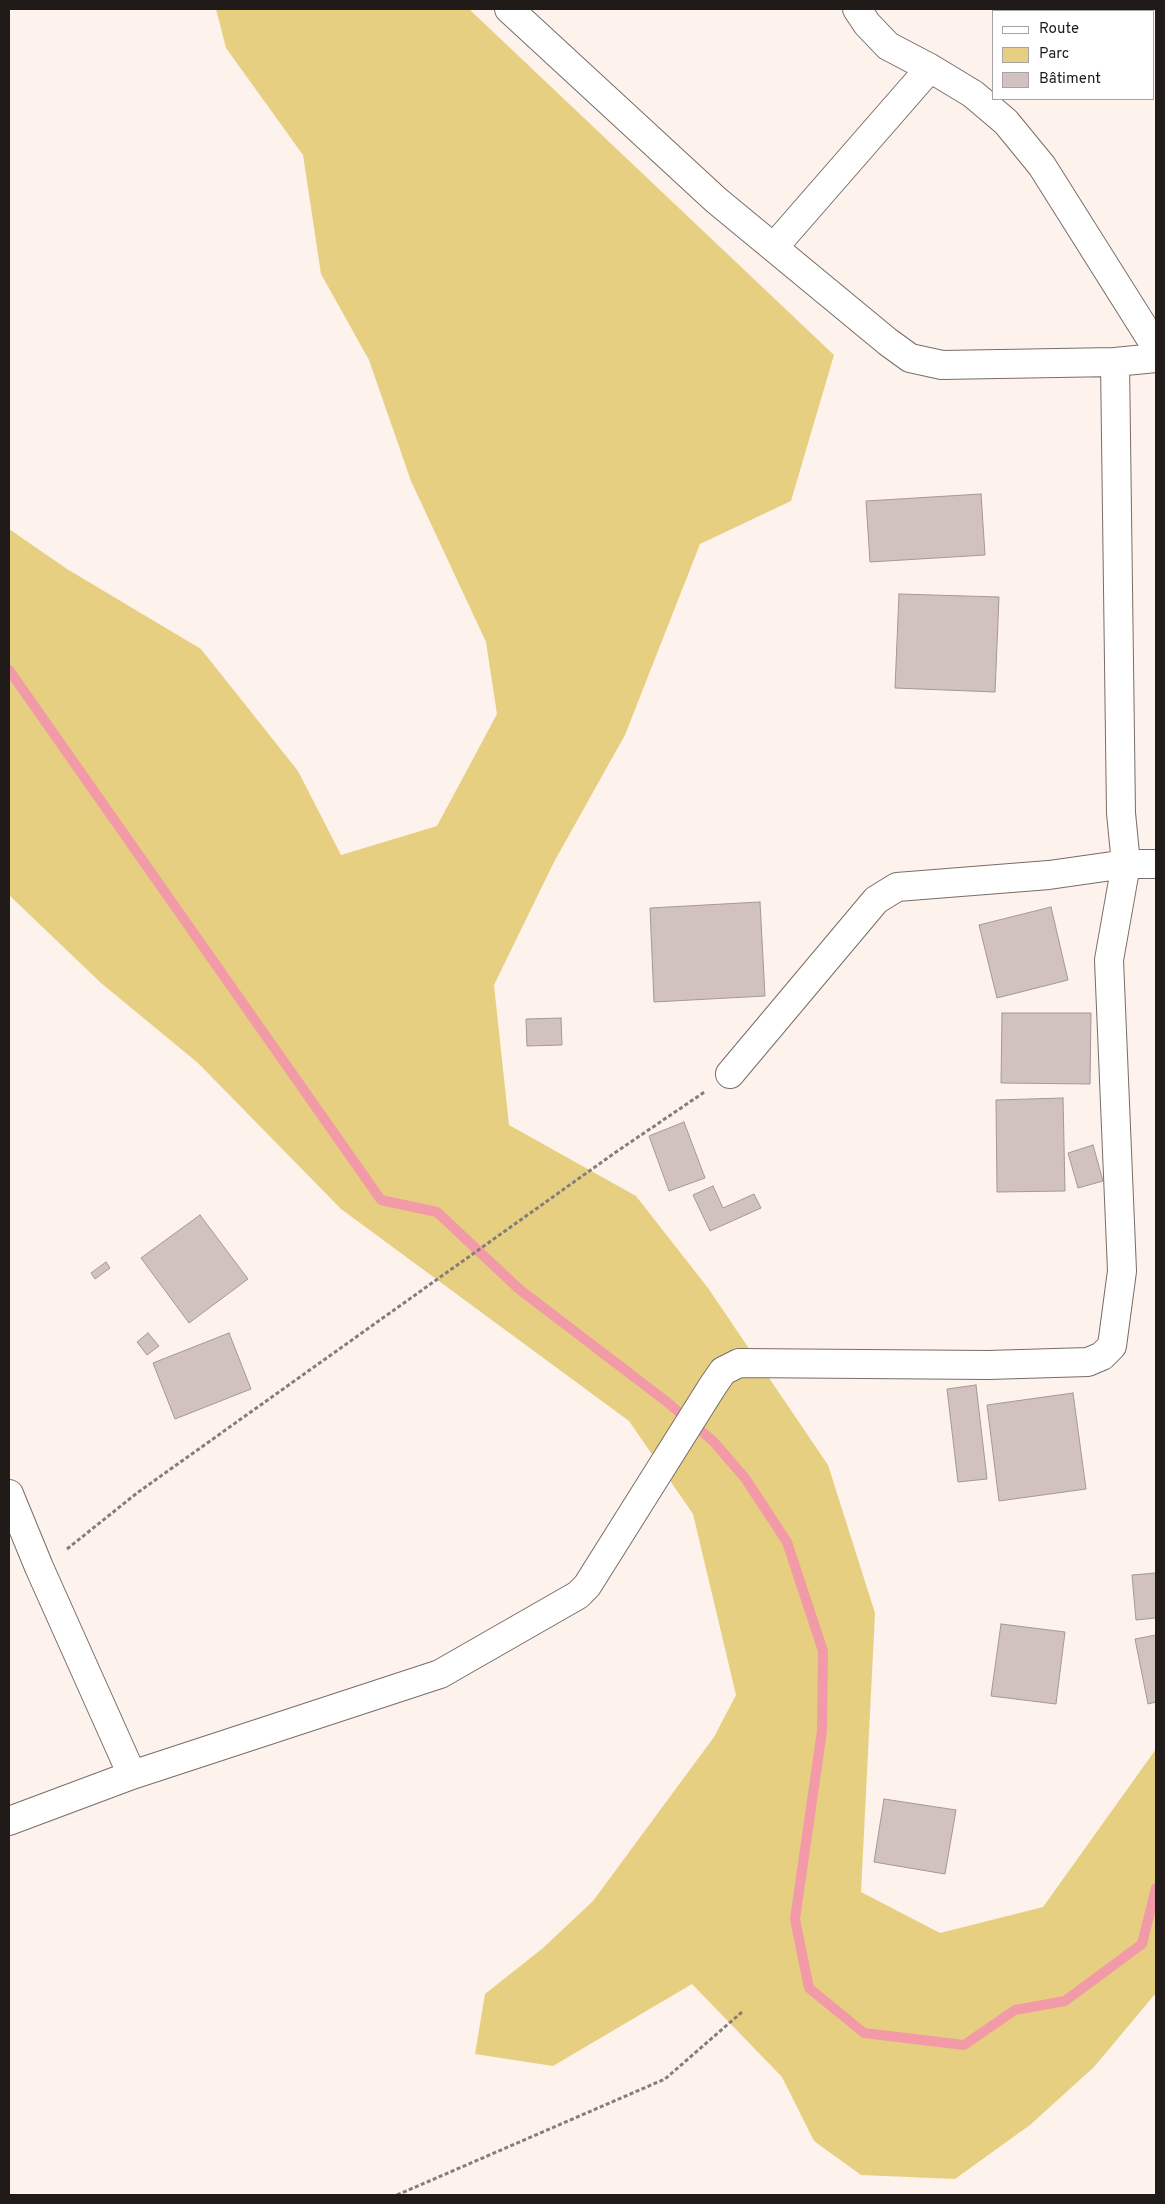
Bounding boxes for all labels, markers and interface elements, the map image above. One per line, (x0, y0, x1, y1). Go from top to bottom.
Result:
legend (992, 10, 1155, 100)
text: Route (1039, 20, 1079, 39)
text: Parc (1039, 45, 1069, 64)
text: Bâtiment (1039, 70, 1101, 89)

